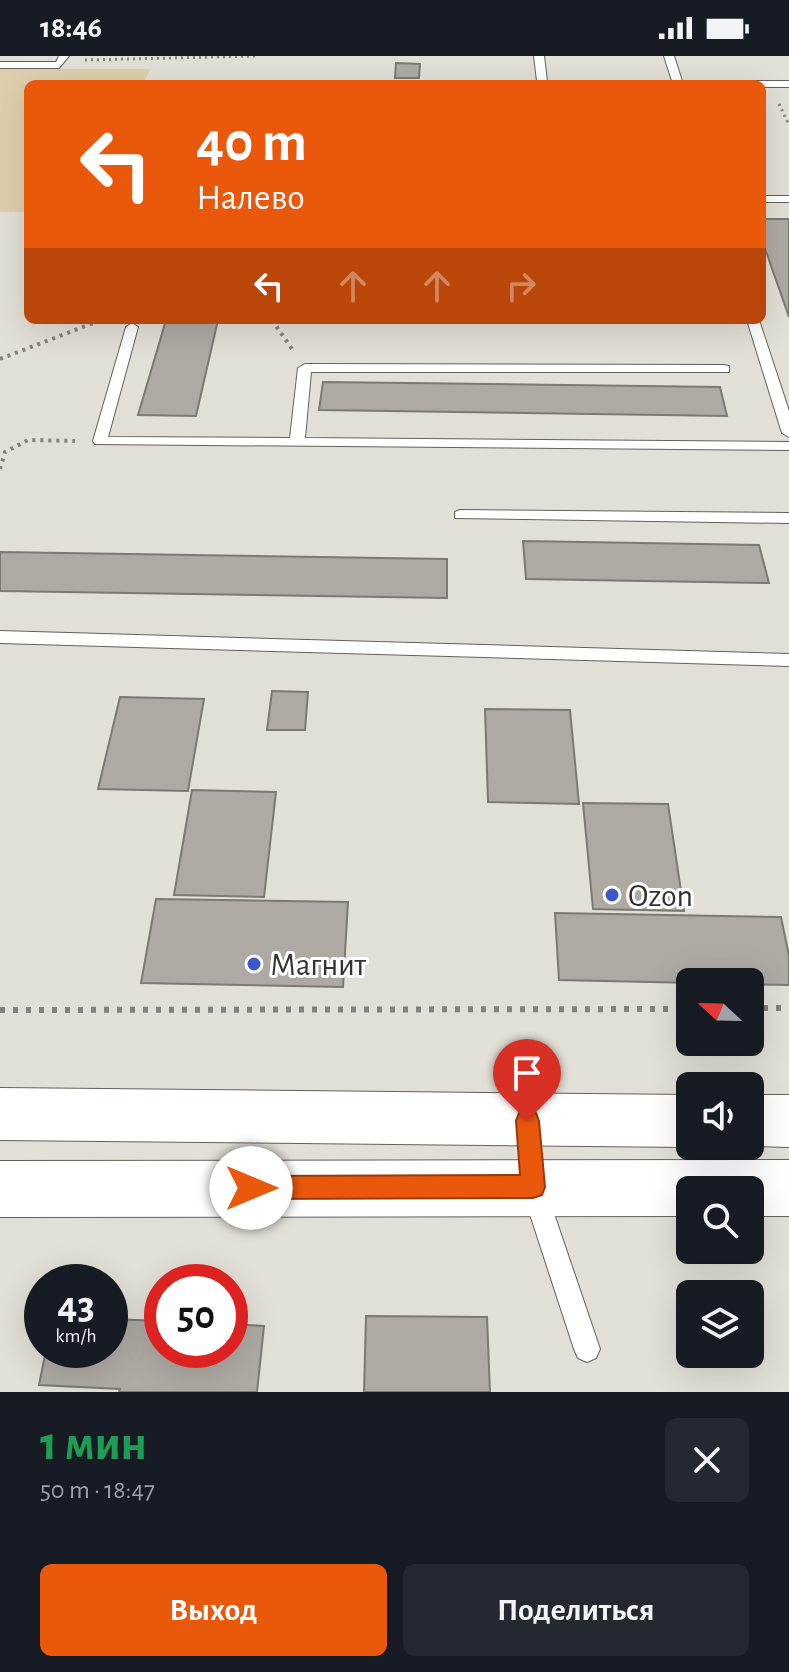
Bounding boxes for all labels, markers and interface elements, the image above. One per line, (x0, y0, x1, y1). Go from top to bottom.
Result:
text: 18:46 (40, 13, 102, 43)
icon: left (64, 112, 168, 216)
text: 40 m (196, 115, 307, 171)
text: Налево (196, 180, 305, 216)
icon: left (247, 264, 291, 308)
icon: ahead (331, 264, 375, 308)
icon: ahead (415, 264, 459, 308)
icon: right (499, 264, 543, 308)
place label: Ozon (628, 880, 693, 912)
marker: Ozon (603, 886, 621, 904)
place label: Магнит (270, 949, 367, 981)
marker: Магнит (245, 955, 263, 973)
north arrow (676, 968, 764, 1056)
map controls (676, 968, 764, 1368)
pin (493, 1039, 561, 1121)
icon: arrive (505, 1051, 549, 1095)
button: sound (676, 1072, 764, 1160)
position arrow (209, 1146, 293, 1230)
button: search (676, 1176, 764, 1264)
speed limit sign: 50 (144, 1264, 248, 1368)
button: layers (676, 1280, 764, 1368)
text: 43 (57, 1286, 95, 1326)
text: km/h (55, 1326, 97, 1346)
button: close (665, 1418, 749, 1502)
text: 1 мин (40, 1421, 147, 1469)
text: 50 m · 18:47 (40, 1477, 155, 1503)
button: Выход (40, 1564, 387, 1656)
button: Поделиться (403, 1564, 749, 1656)

